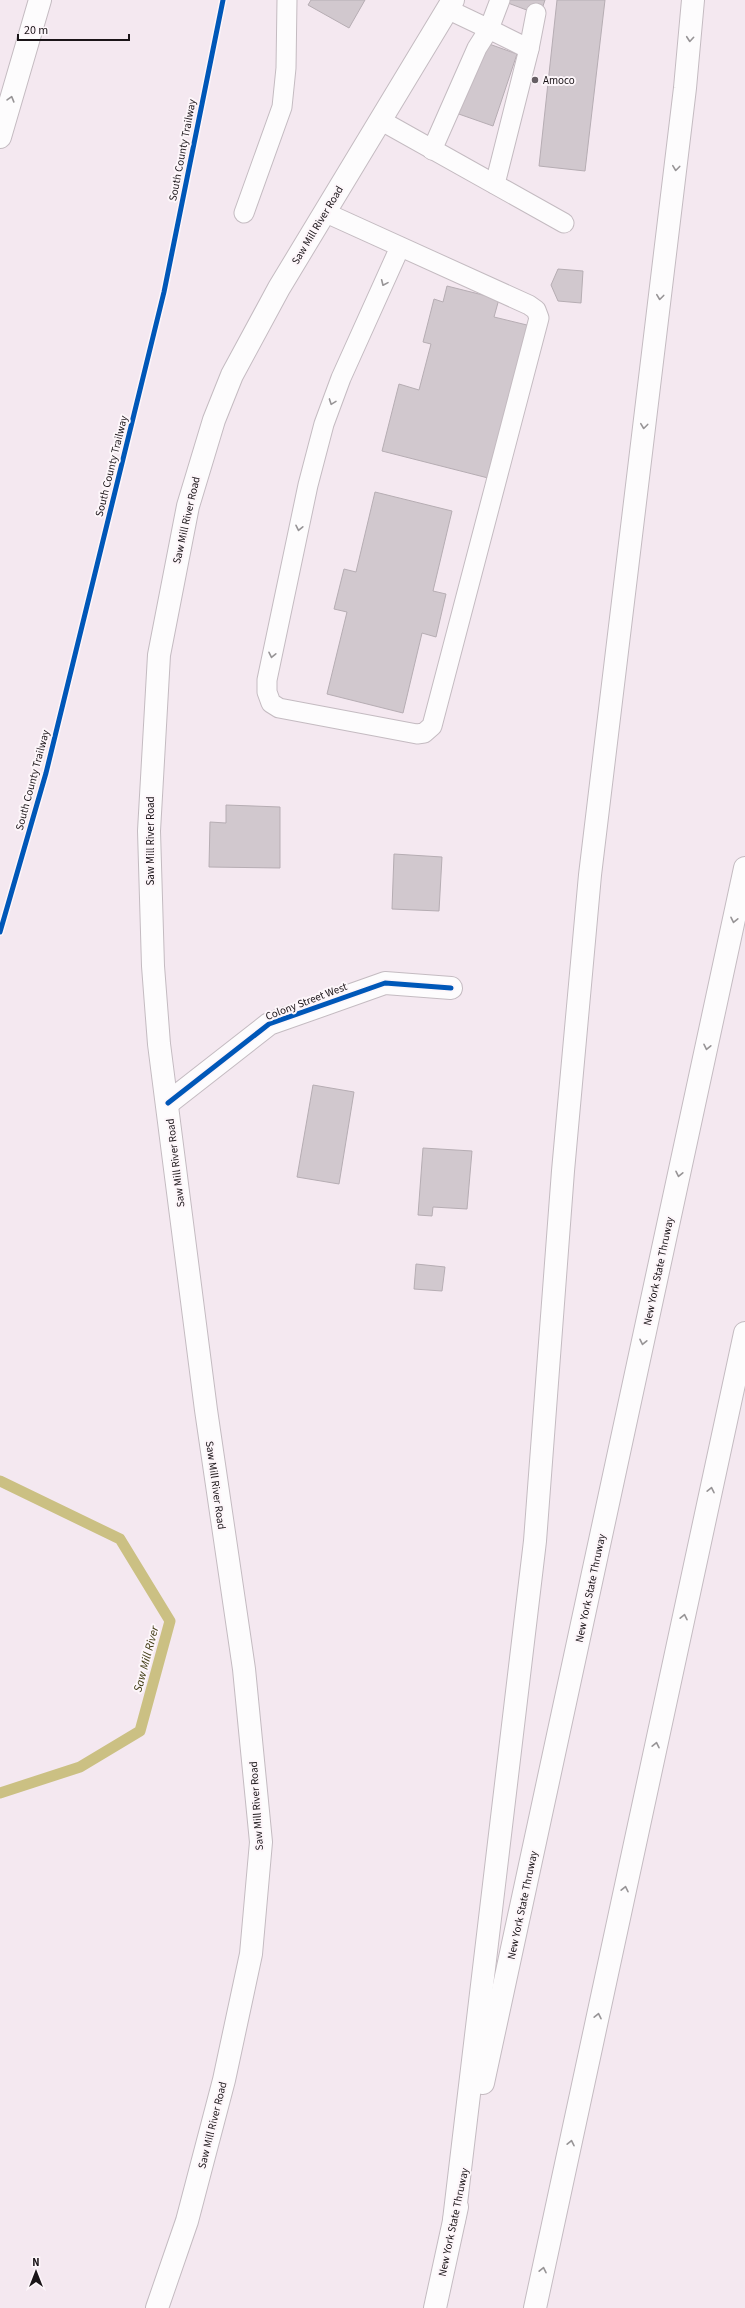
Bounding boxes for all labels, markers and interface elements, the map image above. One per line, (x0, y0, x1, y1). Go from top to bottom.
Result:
scale bar (18, 16, 129, 42)
text: 20 m (24, 22, 48, 39)
one-way arrow (685, 36, 694, 42)
place label: Amoco (543, 73, 575, 88)
marker: Amoco (530, 75, 540, 85)
one-way arrow (6, 96, 15, 103)
street label: South County Trailway (165, 98, 200, 202)
one-way arrow (671, 165, 680, 171)
street label: Saw Mill River Road (288, 183, 347, 267)
one-way arrow (381, 278, 389, 286)
one-way arrow (656, 294, 665, 300)
one-way arrow (328, 398, 336, 405)
street label: South County Trailway (92, 414, 131, 518)
one-way arrow (640, 423, 649, 429)
street label: Saw Mill River Road (169, 475, 204, 565)
one-way arrow (295, 524, 303, 531)
one-way arrow (269, 652, 277, 658)
street label: South County Trailway (12, 728, 53, 832)
street label: Saw Mill River Road (143, 796, 158, 886)
one-way arrow (730, 917, 738, 923)
street label: Colony Street West (263, 979, 349, 1024)
one-way arrow (703, 1044, 711, 1050)
street label: Saw Mill River Road (163, 1118, 188, 1208)
one-way arrow (676, 1171, 684, 1177)
street label: New York State Thruway (640, 1215, 677, 1327)
one-way arrow (639, 1339, 648, 1345)
street label: Saw Mill River Road (202, 1440, 229, 1530)
one-way arrow (706, 1487, 715, 1494)
street label: New York State Thruway (572, 1532, 609, 1644)
one-way arrow (679, 1614, 687, 1621)
water label: Saw Mill River (130, 1623, 164, 1694)
one-way arrow (652, 1741, 660, 1748)
street label: Saw Mill River Road (246, 1761, 267, 1851)
street label: New York State Thruway (504, 1849, 541, 1961)
one-way arrow (621, 1885, 629, 1892)
one-way arrow (593, 2013, 601, 2019)
street label: Saw Mill River Road (194, 2080, 231, 2170)
one-way arrow (566, 2140, 574, 2146)
street label: New York State Thruway (435, 2166, 472, 2278)
north arrow (16, 2252, 56, 2292)
text: N (32, 2255, 40, 2270)
one-way arrow (539, 2267, 547, 2273)

